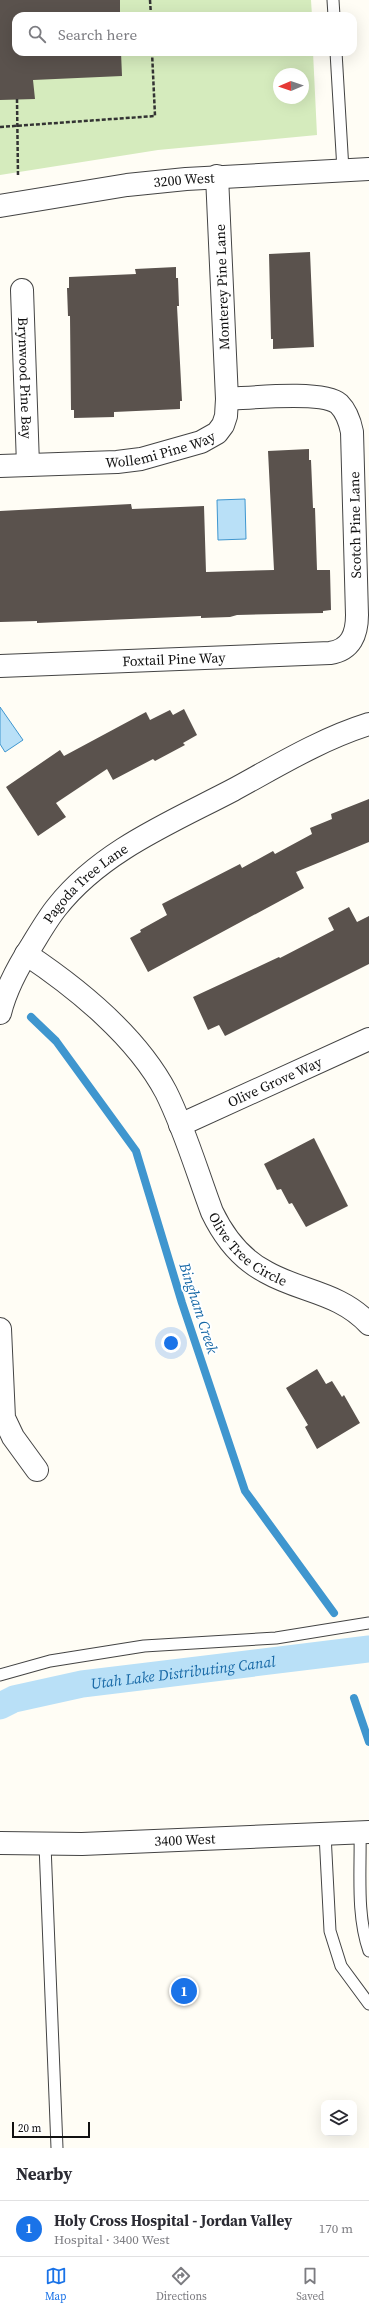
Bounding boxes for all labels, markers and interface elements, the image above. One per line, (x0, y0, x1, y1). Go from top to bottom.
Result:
search box (12, 12, 357, 56)
icon: search (26, 23, 48, 45)
text: Search here (58, 24, 137, 45)
north arrow (273, 68, 309, 104)
street label: 3200 West (153, 167, 215, 192)
street label: Monterey Pine Lane (210, 224, 234, 350)
street label: Brynwood Pine Bay (13, 317, 37, 440)
street label: Wollemi Pine Way (105, 425, 220, 472)
street label: Scotch Pine Lane (344, 471, 366, 579)
street label: Foxtail Pine Way (122, 647, 227, 671)
street label: Pagoda Tree Lane (38, 839, 132, 927)
street label: Olive Grove Way (224, 1051, 326, 1112)
street label: Olive Tree Circle (204, 1209, 290, 1291)
water label: Bingham Creek (174, 1259, 224, 1357)
your location (161, 1333, 181, 1353)
water label: Utah Lake Distributing Canal (89, 1650, 277, 1693)
street label: 3400 West (154, 1828, 216, 1851)
pin: 1 (171, 1976, 197, 2006)
map controls (321, 2100, 357, 2136)
button: layers (321, 2100, 357, 2136)
scale bar (12, 2120, 90, 2139)
text: 20 m (18, 2121, 41, 2136)
text: Nearby (16, 2162, 72, 2186)
text: Holy Cross Hospital - Jordan Valley (54, 2210, 292, 2231)
text: 1 (25, 2220, 33, 2237)
text: 170 m (319, 2220, 353, 2237)
text: Hospital · 3400 West (54, 2231, 169, 2248)
tab: Map (45, 2265, 67, 2304)
tab: Directions (156, 2265, 207, 2304)
tab: Saved (296, 2265, 324, 2304)

